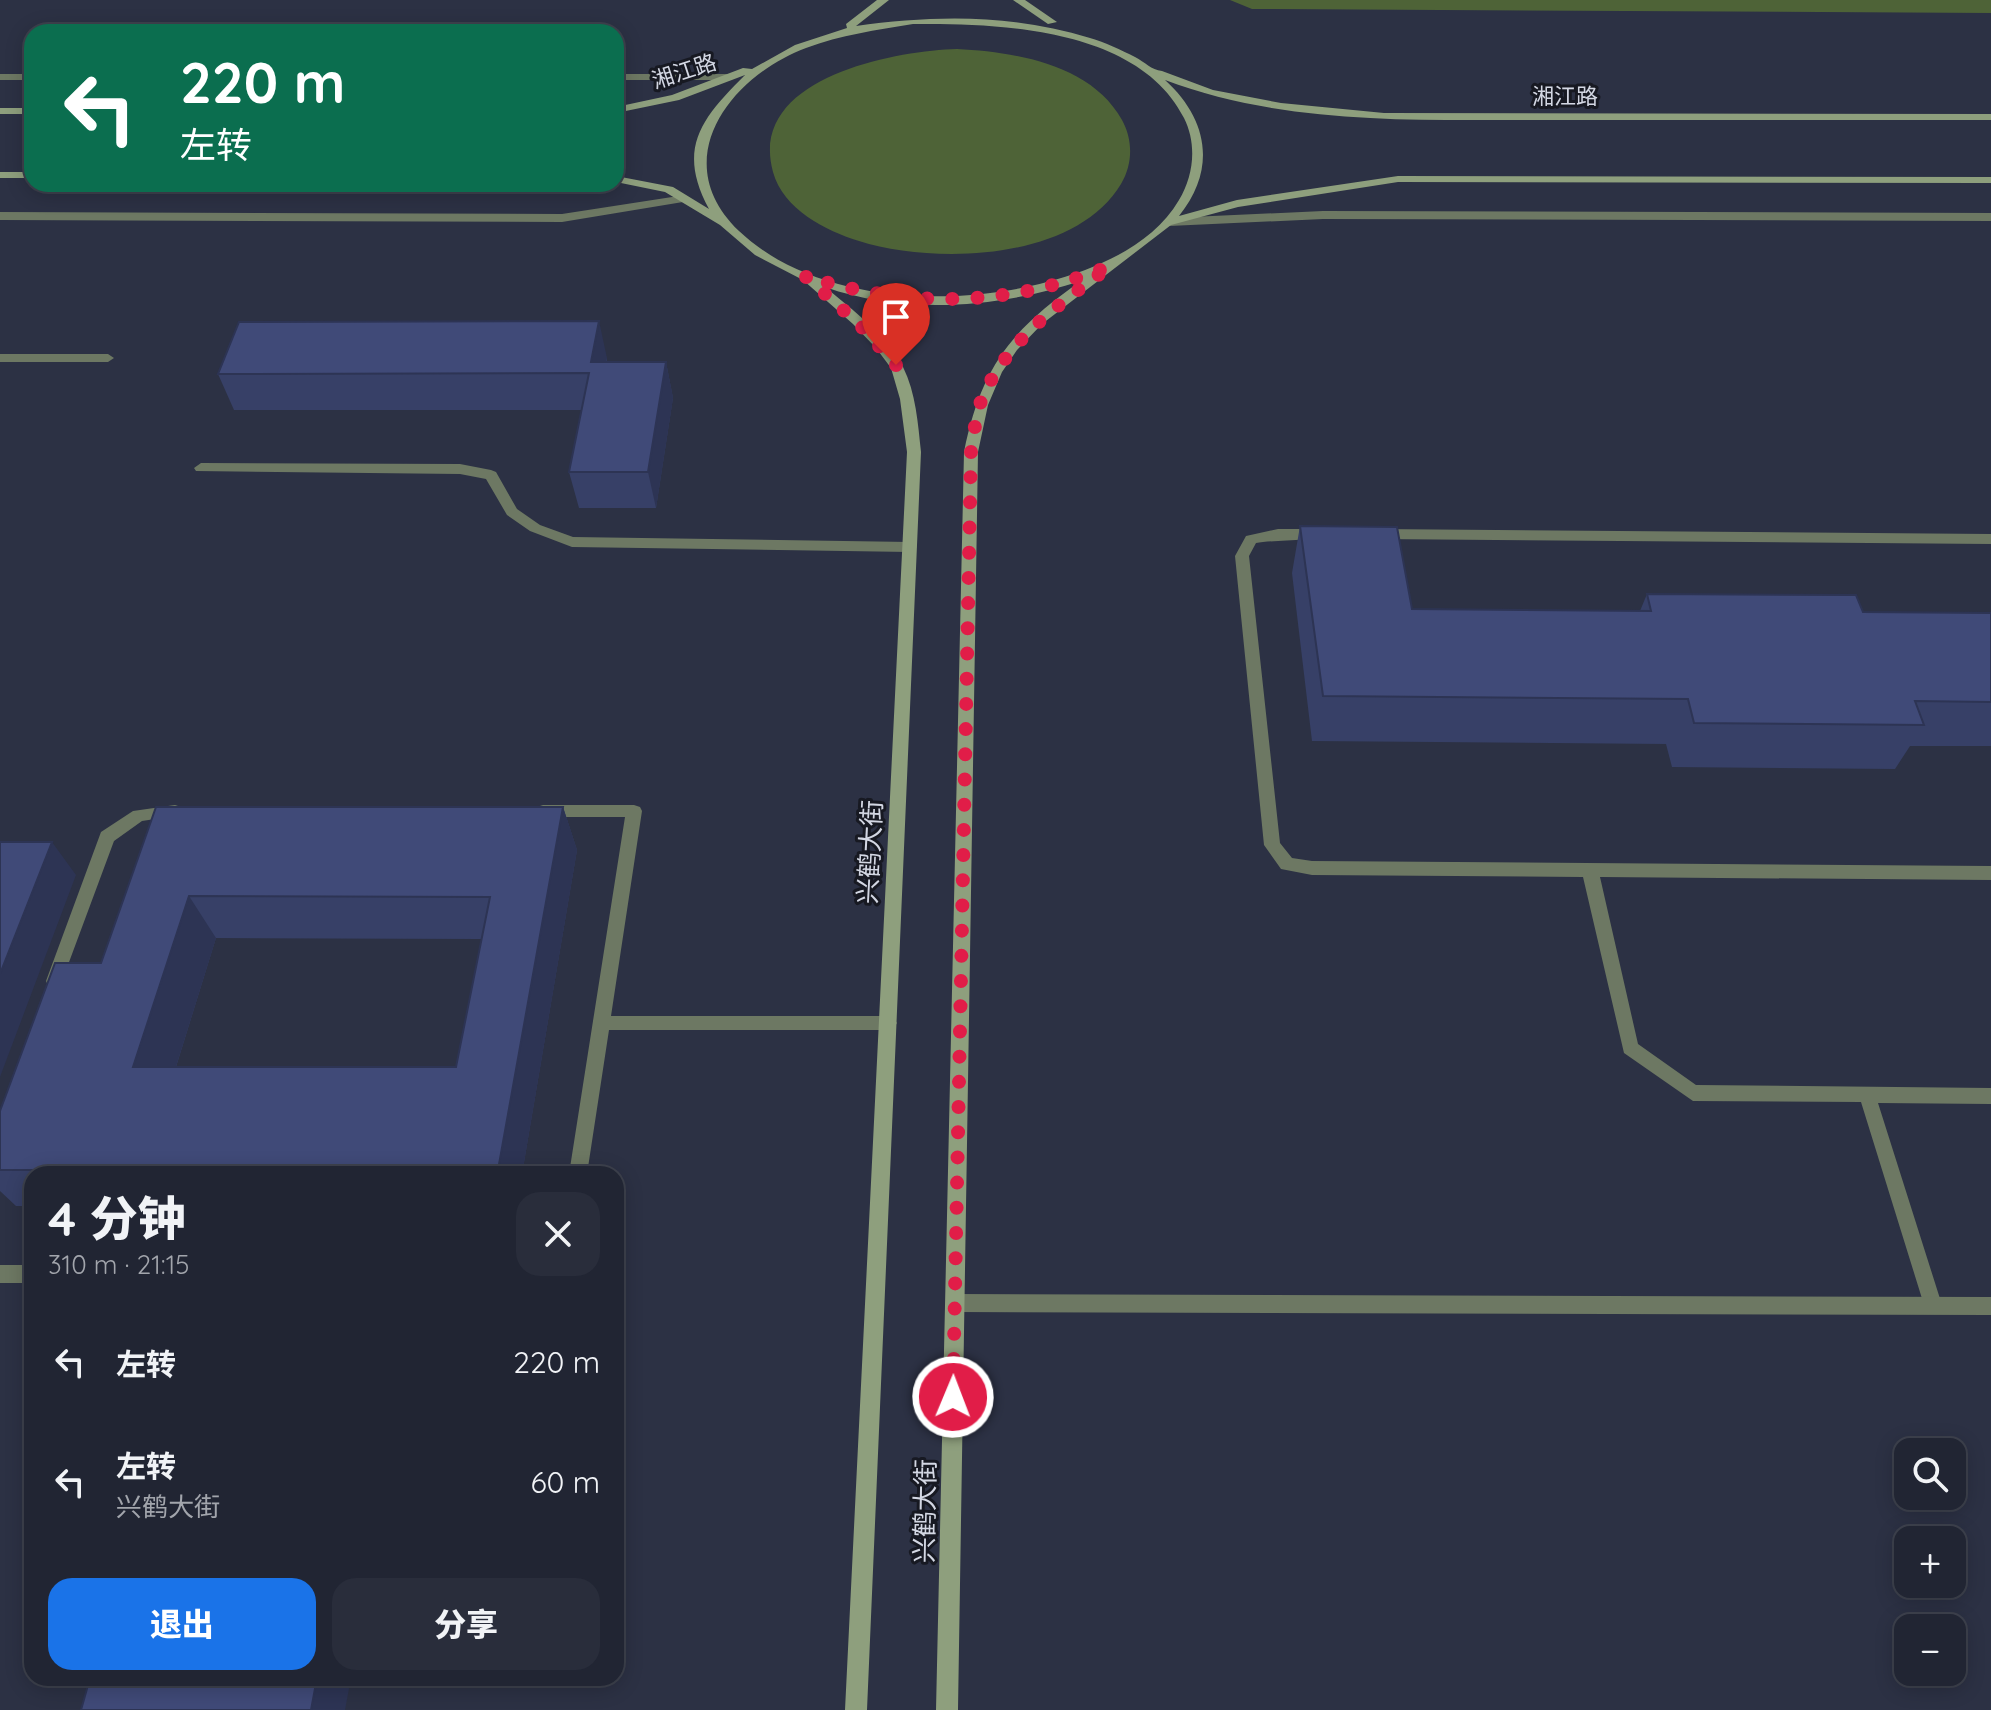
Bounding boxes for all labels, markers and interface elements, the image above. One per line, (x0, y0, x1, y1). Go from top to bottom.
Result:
text: 220 m (180, 47, 345, 117)
street label: 湘江路 (648, 47, 720, 95)
icon: left (48, 56, 152, 160)
street label: 湘江路 (1532, 82, 1598, 110)
text: 左转 (180, 122, 252, 167)
pin (862, 283, 930, 365)
icon: arrive (874, 295, 918, 339)
street label: 兴鹤大街 (850, 799, 889, 905)
text: 4 分钟 (48, 1188, 186, 1248)
button: close (516, 1192, 600, 1276)
text: 310 m · 21:15 (48, 1248, 189, 1281)
icon: left (48, 1340, 92, 1384)
text: 220 m (513, 1343, 600, 1381)
text: 左转 (116, 1345, 176, 1383)
position arrow (911, 1355, 995, 1439)
map controls (1894, 1438, 1966, 1686)
button: search (1894, 1438, 1966, 1510)
text: 左转 (116, 1447, 176, 1485)
street label: 兴鹤大街 (907, 1459, 942, 1563)
icon: left (48, 1460, 92, 1504)
text: 60 m (530, 1463, 600, 1501)
text: 兴鹤大街 (116, 1490, 220, 1523)
button: + (1894, 1526, 1966, 1598)
button: 退出 (48, 1578, 316, 1670)
button: 分享 (332, 1578, 600, 1670)
button: − (1894, 1614, 1966, 1686)

